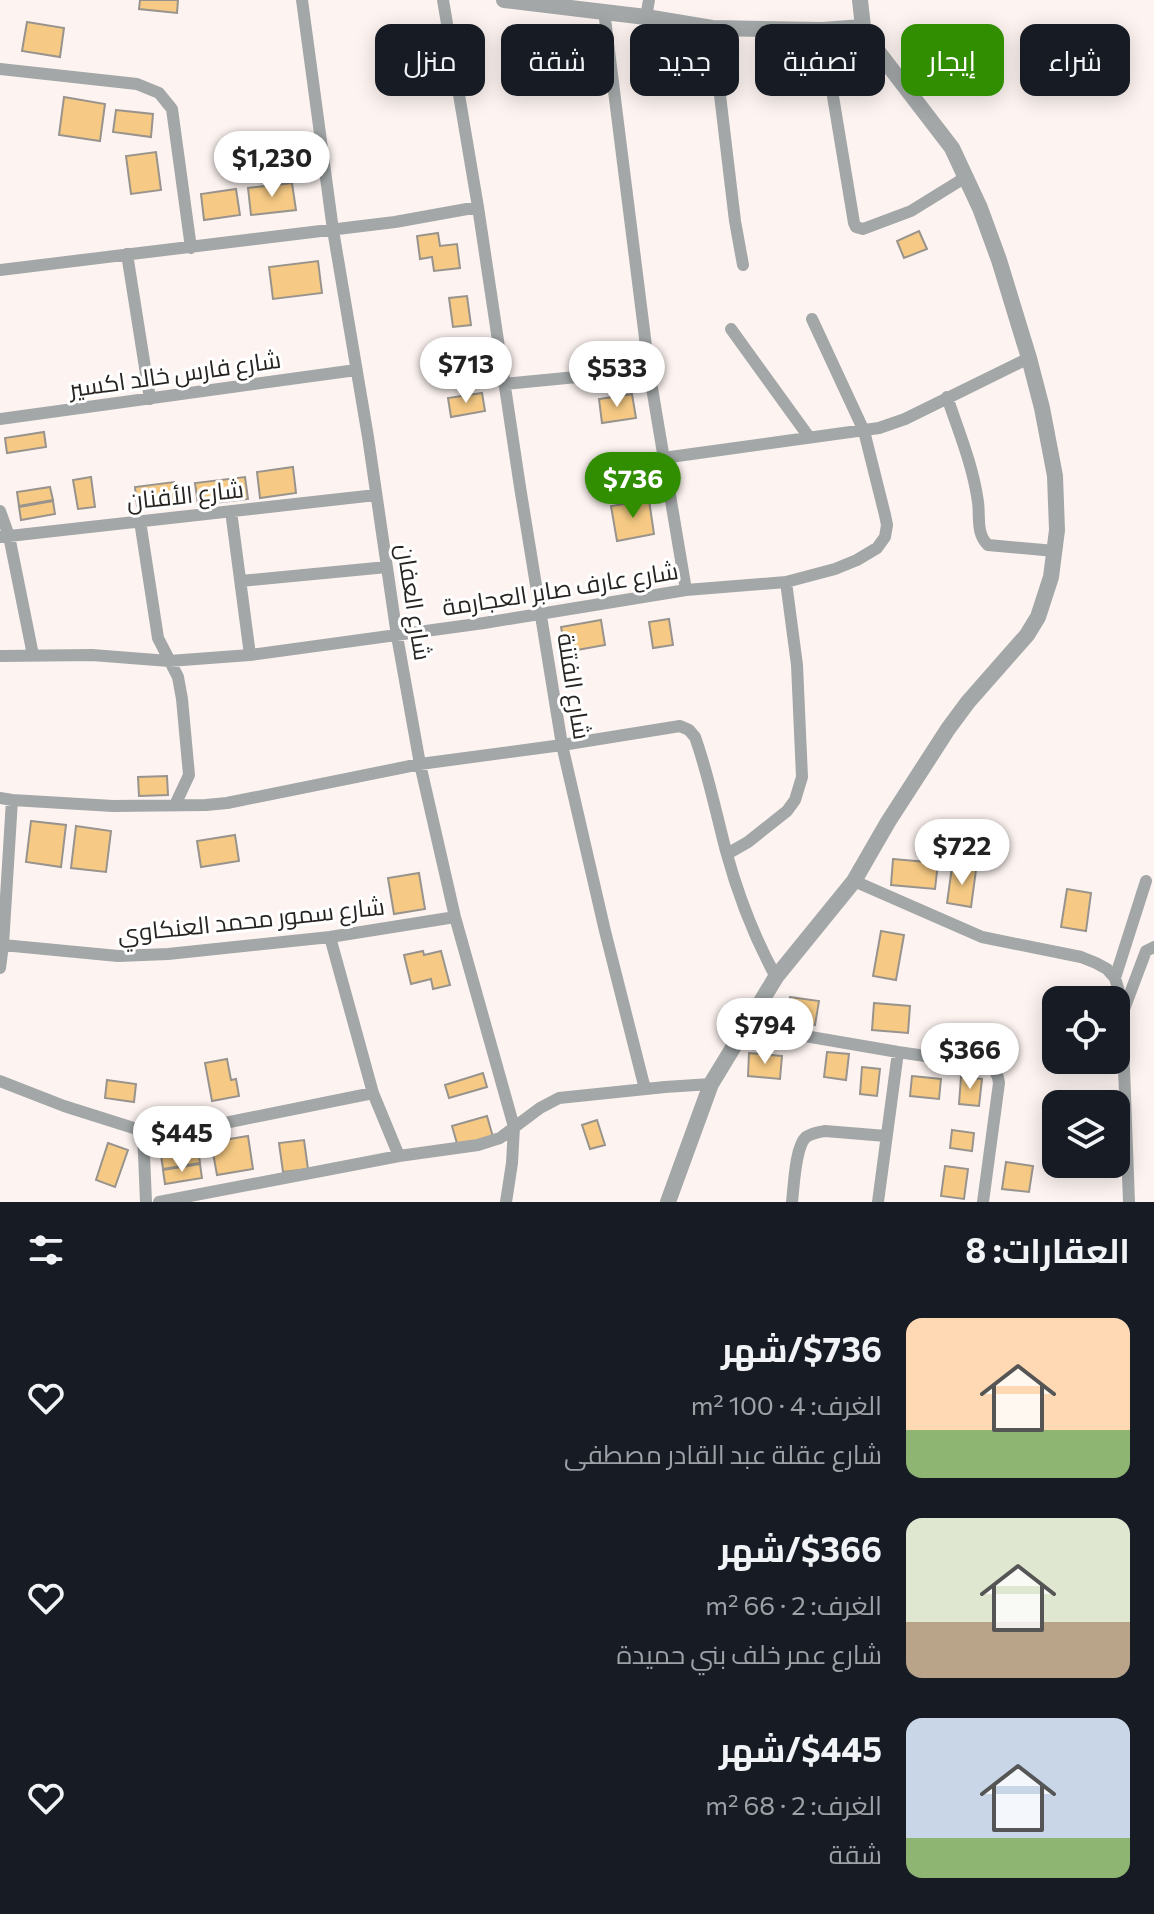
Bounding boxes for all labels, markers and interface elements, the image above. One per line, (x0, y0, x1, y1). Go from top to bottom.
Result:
chip: منزل (375, 24, 485, 96)
chip: شقة (501, 24, 614, 96)
chip: جديد (630, 24, 739, 96)
chip: تصفية (755, 24, 885, 96)
chip: إيجار (901, 24, 1004, 96)
chip: شراء (1020, 24, 1130, 96)
pin: $1,230 (207, 131, 337, 199)
text: $1,230 (232, 141, 312, 172)
pin: $713 (419, 337, 513, 405)
pin: $533 (570, 341, 664, 409)
street label: شارع فارس خالد اكسير (65, 344, 283, 405)
text: $713 (438, 347, 494, 378)
text: $533 (587, 351, 647, 382)
pin: $736 (586, 452, 680, 520)
text: $736 (603, 462, 663, 493)
street label: شارع الأفنان (125, 473, 245, 518)
street label: شارع العفان (389, 542, 439, 663)
street label: شارع عارف صابر العجارمة (440, 555, 681, 624)
street label: شارع الفتنة (549, 631, 598, 742)
pin: $722 (915, 819, 1009, 887)
text: $722 (933, 829, 991, 860)
street label: شارع سمور محمد العنكاوي (116, 891, 386, 952)
map controls (1042, 986, 1130, 1178)
button: locate (1042, 986, 1130, 1074)
pin: $794 (718, 998, 812, 1066)
text: $794 (734, 1008, 796, 1039)
pin: $366 (923, 1023, 1017, 1091)
text: $366 (939, 1033, 1001, 1064)
button: layers (1042, 1090, 1130, 1178)
pin: $445 (135, 1106, 229, 1174)
text: $445 (151, 1116, 213, 1147)
icon: filters (24, 1228, 68, 1272)
text: العقارات: 8 (965, 1228, 1130, 1270)
text: $736/شهر (721, 1327, 882, 1369)
icon: home (970, 1350, 1066, 1446)
icon: heart (24, 1376, 68, 1420)
text: الغرف: 4 · 100 m² (691, 1389, 882, 1420)
text: شارع عقلة عبد القادر مصطفى (564, 1438, 882, 1469)
text: $366/شهر (719, 1527, 882, 1569)
icon: home (970, 1550, 1066, 1646)
icon: heart (24, 1576, 68, 1620)
text: الغرف: 2 · 66 m² (705, 1589, 882, 1620)
text: شارع عمر خلف بني حميدة (617, 1638, 882, 1669)
text: $445/شهر (719, 1727, 882, 1769)
icon: home (970, 1750, 1066, 1846)
icon: heart (24, 1776, 68, 1820)
text: الغرف: 2 · 68 m² (705, 1789, 882, 1820)
text: شقة (829, 1838, 882, 1869)

